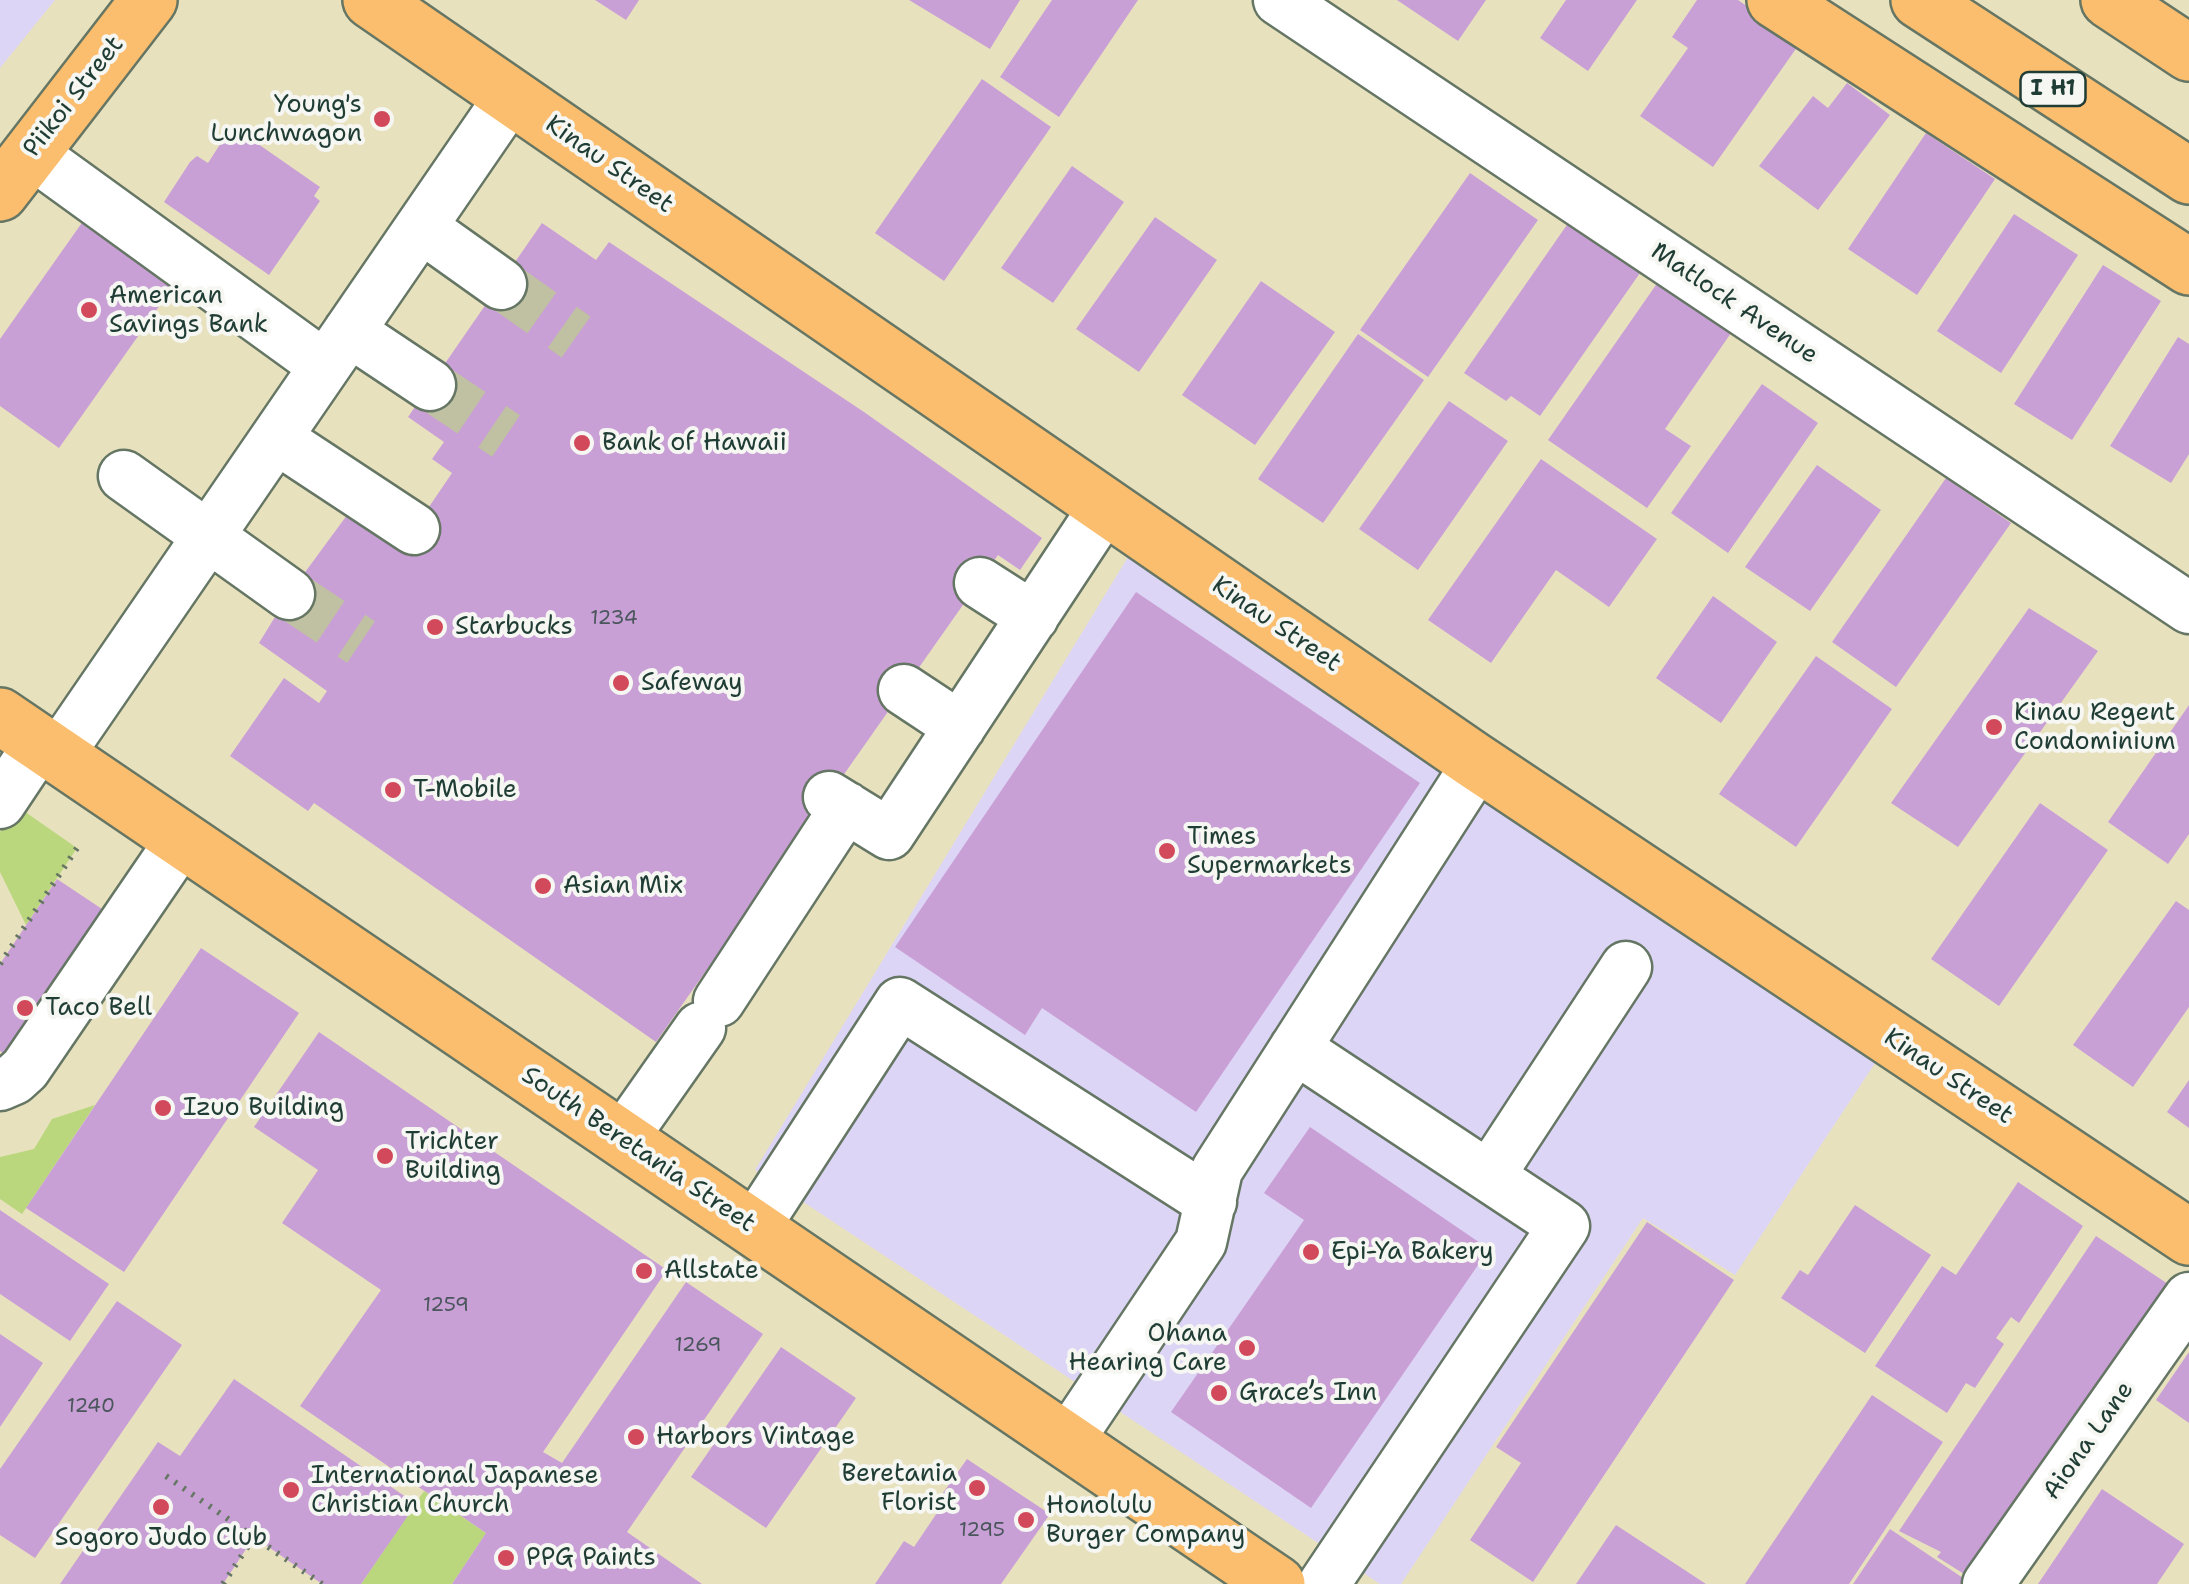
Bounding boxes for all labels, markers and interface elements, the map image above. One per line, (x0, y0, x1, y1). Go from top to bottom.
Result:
street label: Piikoi Street (17, 31, 131, 163)
road number: I H1 (2020, 72, 2086, 106)
place label: Young's Lunchwagon (211, 90, 362, 149)
marker: Young's Lunchwagon (371, 108, 393, 130)
street label: Kinau Street (539, 110, 679, 220)
street label: Matlock Avenue (1645, 237, 1823, 371)
place label: American Savings Bank (109, 281, 268, 340)
marker: American Savings Bank (78, 299, 100, 321)
place label: Bank of Hawaii (602, 428, 787, 458)
marker: Bank of Hawaii (571, 432, 593, 454)
street label: Kinau Street (1206, 571, 1346, 679)
house number: 1234 (590, 607, 638, 631)
place label: Starbucks (455, 612, 573, 642)
marker: Starbucks (424, 616, 446, 638)
place label: Safeway (641, 668, 743, 698)
marker: Safeway (610, 672, 632, 694)
place label: Kinau Regent Condominium (2014, 698, 2176, 757)
marker: Kinau Regent Condominium (1983, 716, 2005, 738)
place label: T-Mobile (413, 775, 517, 805)
marker: T-Mobile (382, 779, 404, 801)
place label: Times Supermarkets (1187, 822, 1352, 881)
marker: Times Supermarkets (1156, 840, 1178, 862)
place label: Asian Mix (563, 871, 683, 901)
marker: Asian Mix (532, 875, 554, 897)
place label: Taco Bell (45, 993, 152, 1023)
marker: Taco Bell (14, 997, 36, 1019)
street label: Kinau Street (1878, 1023, 2018, 1131)
street label: South Beretania Street (515, 1061, 761, 1239)
place label: Izuo Building (183, 1093, 344, 1123)
marker: Izuo Building (152, 1097, 174, 1119)
place label: Trichter Building (405, 1127, 501, 1186)
marker: Trichter Building (374, 1145, 396, 1167)
place label: Epi-Ya Bakery (1331, 1237, 1494, 1267)
marker: Epi-Ya Bakery (1300, 1241, 1322, 1263)
place label: Allstate (664, 1256, 759, 1286)
marker: Allstate (633, 1260, 655, 1282)
house number: 1259 (423, 1294, 469, 1318)
place label: Ohana Hearing Care (1069, 1319, 1227, 1378)
house number: 1269 (675, 1334, 721, 1358)
marker: Ohana Hearing Care (1236, 1337, 1258, 1359)
street label: Aiona Lane (2037, 1376, 2141, 1506)
place label: Grace’s Inn (1239, 1378, 1377, 1408)
marker: Grace’s Inn (1208, 1382, 1230, 1404)
house number: 1240 (67, 1395, 115, 1419)
place label: Harbors Vintage (656, 1422, 855, 1452)
marker: Harbors Vintage (625, 1426, 647, 1448)
place label: Beretania Florist (841, 1459, 957, 1518)
place label: International Japanese Christian Church (311, 1461, 599, 1520)
marker: Beretania Florist (966, 1477, 988, 1499)
marker: International Japanese Christian Church (280, 1479, 302, 1501)
place label: Honolulu Burger Company (1046, 1491, 1245, 1550)
marker: Sogoro Judo Club (150, 1496, 172, 1518)
marker: Honolulu Burger Company (1015, 1509, 1037, 1531)
house number: 1295 (959, 1519, 1005, 1543)
place label: Sogoro Judo Club (55, 1523, 267, 1553)
place label: PPG Paints (526, 1543, 656, 1573)
marker: PPG Paints (495, 1547, 517, 1569)

